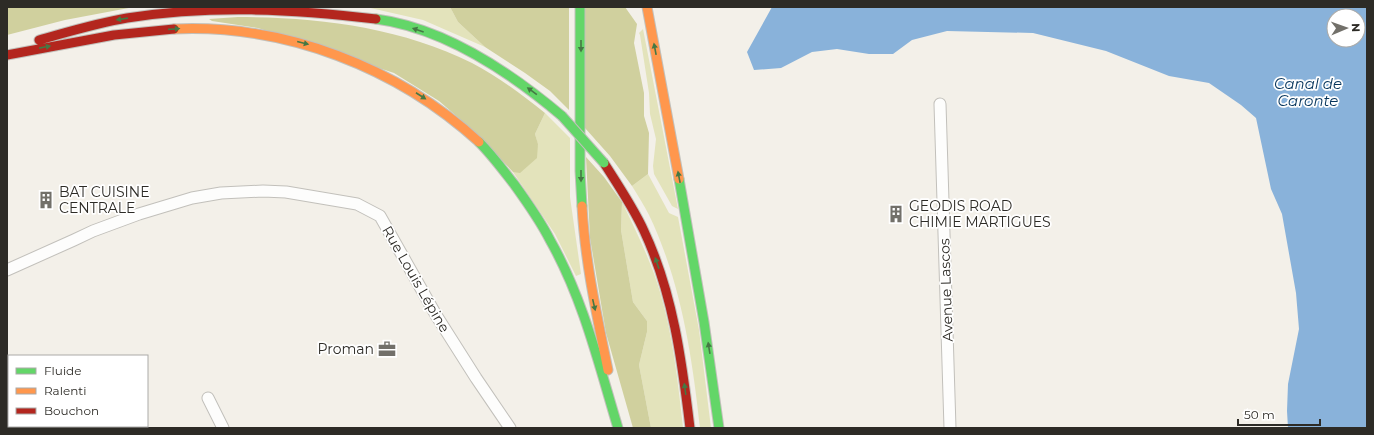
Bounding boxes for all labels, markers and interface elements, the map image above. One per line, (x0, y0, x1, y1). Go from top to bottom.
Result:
north arrow (1326, 8, 1366, 48)
one-way arrow (116, 16, 128, 22)
text: N (1349, 23, 1363, 32)
one-way arrow (168, 26, 181, 32)
one-way arrow (411, 27, 423, 33)
one-way arrow (297, 40, 309, 46)
one-way arrow (578, 40, 584, 53)
one-way arrow (651, 43, 657, 55)
one-way arrow (39, 44, 51, 50)
water label: Canal de Caronte (1274, 74, 1342, 110)
one-way arrow (527, 87, 537, 95)
one-way arrow (415, 93, 426, 100)
one-way arrow (578, 170, 584, 183)
one-way arrow (676, 171, 682, 183)
place label: BAT CUISINE CENTRALE (59, 183, 150, 217)
building icon: BAT CUISINE CENTRALE (36, 190, 56, 210)
place label: GEODIS ROAD CHIMIE MARTIGUES (909, 197, 1051, 231)
building icon: GEODIS ROAD CHIMIE MARTIGUES (886, 204, 906, 224)
street label: Rue Louis Lépine (378, 223, 454, 335)
street label: Avenue Lascos (935, 238, 957, 342)
one-way arrow (654, 256, 660, 268)
one-way arrow (591, 299, 597, 311)
office icon: Proman (377, 339, 397, 359)
place label: Proman (317, 340, 374, 358)
one-way arrow (706, 342, 712, 354)
legend (8, 355, 148, 427)
text: Fluide (44, 363, 82, 378)
text: Ralenti (44, 383, 86, 398)
one-way arrow (682, 383, 688, 395)
scale bar (1238, 401, 1320, 427)
text: Bouchon (44, 403, 99, 418)
text: 50 m (1244, 407, 1275, 422)

